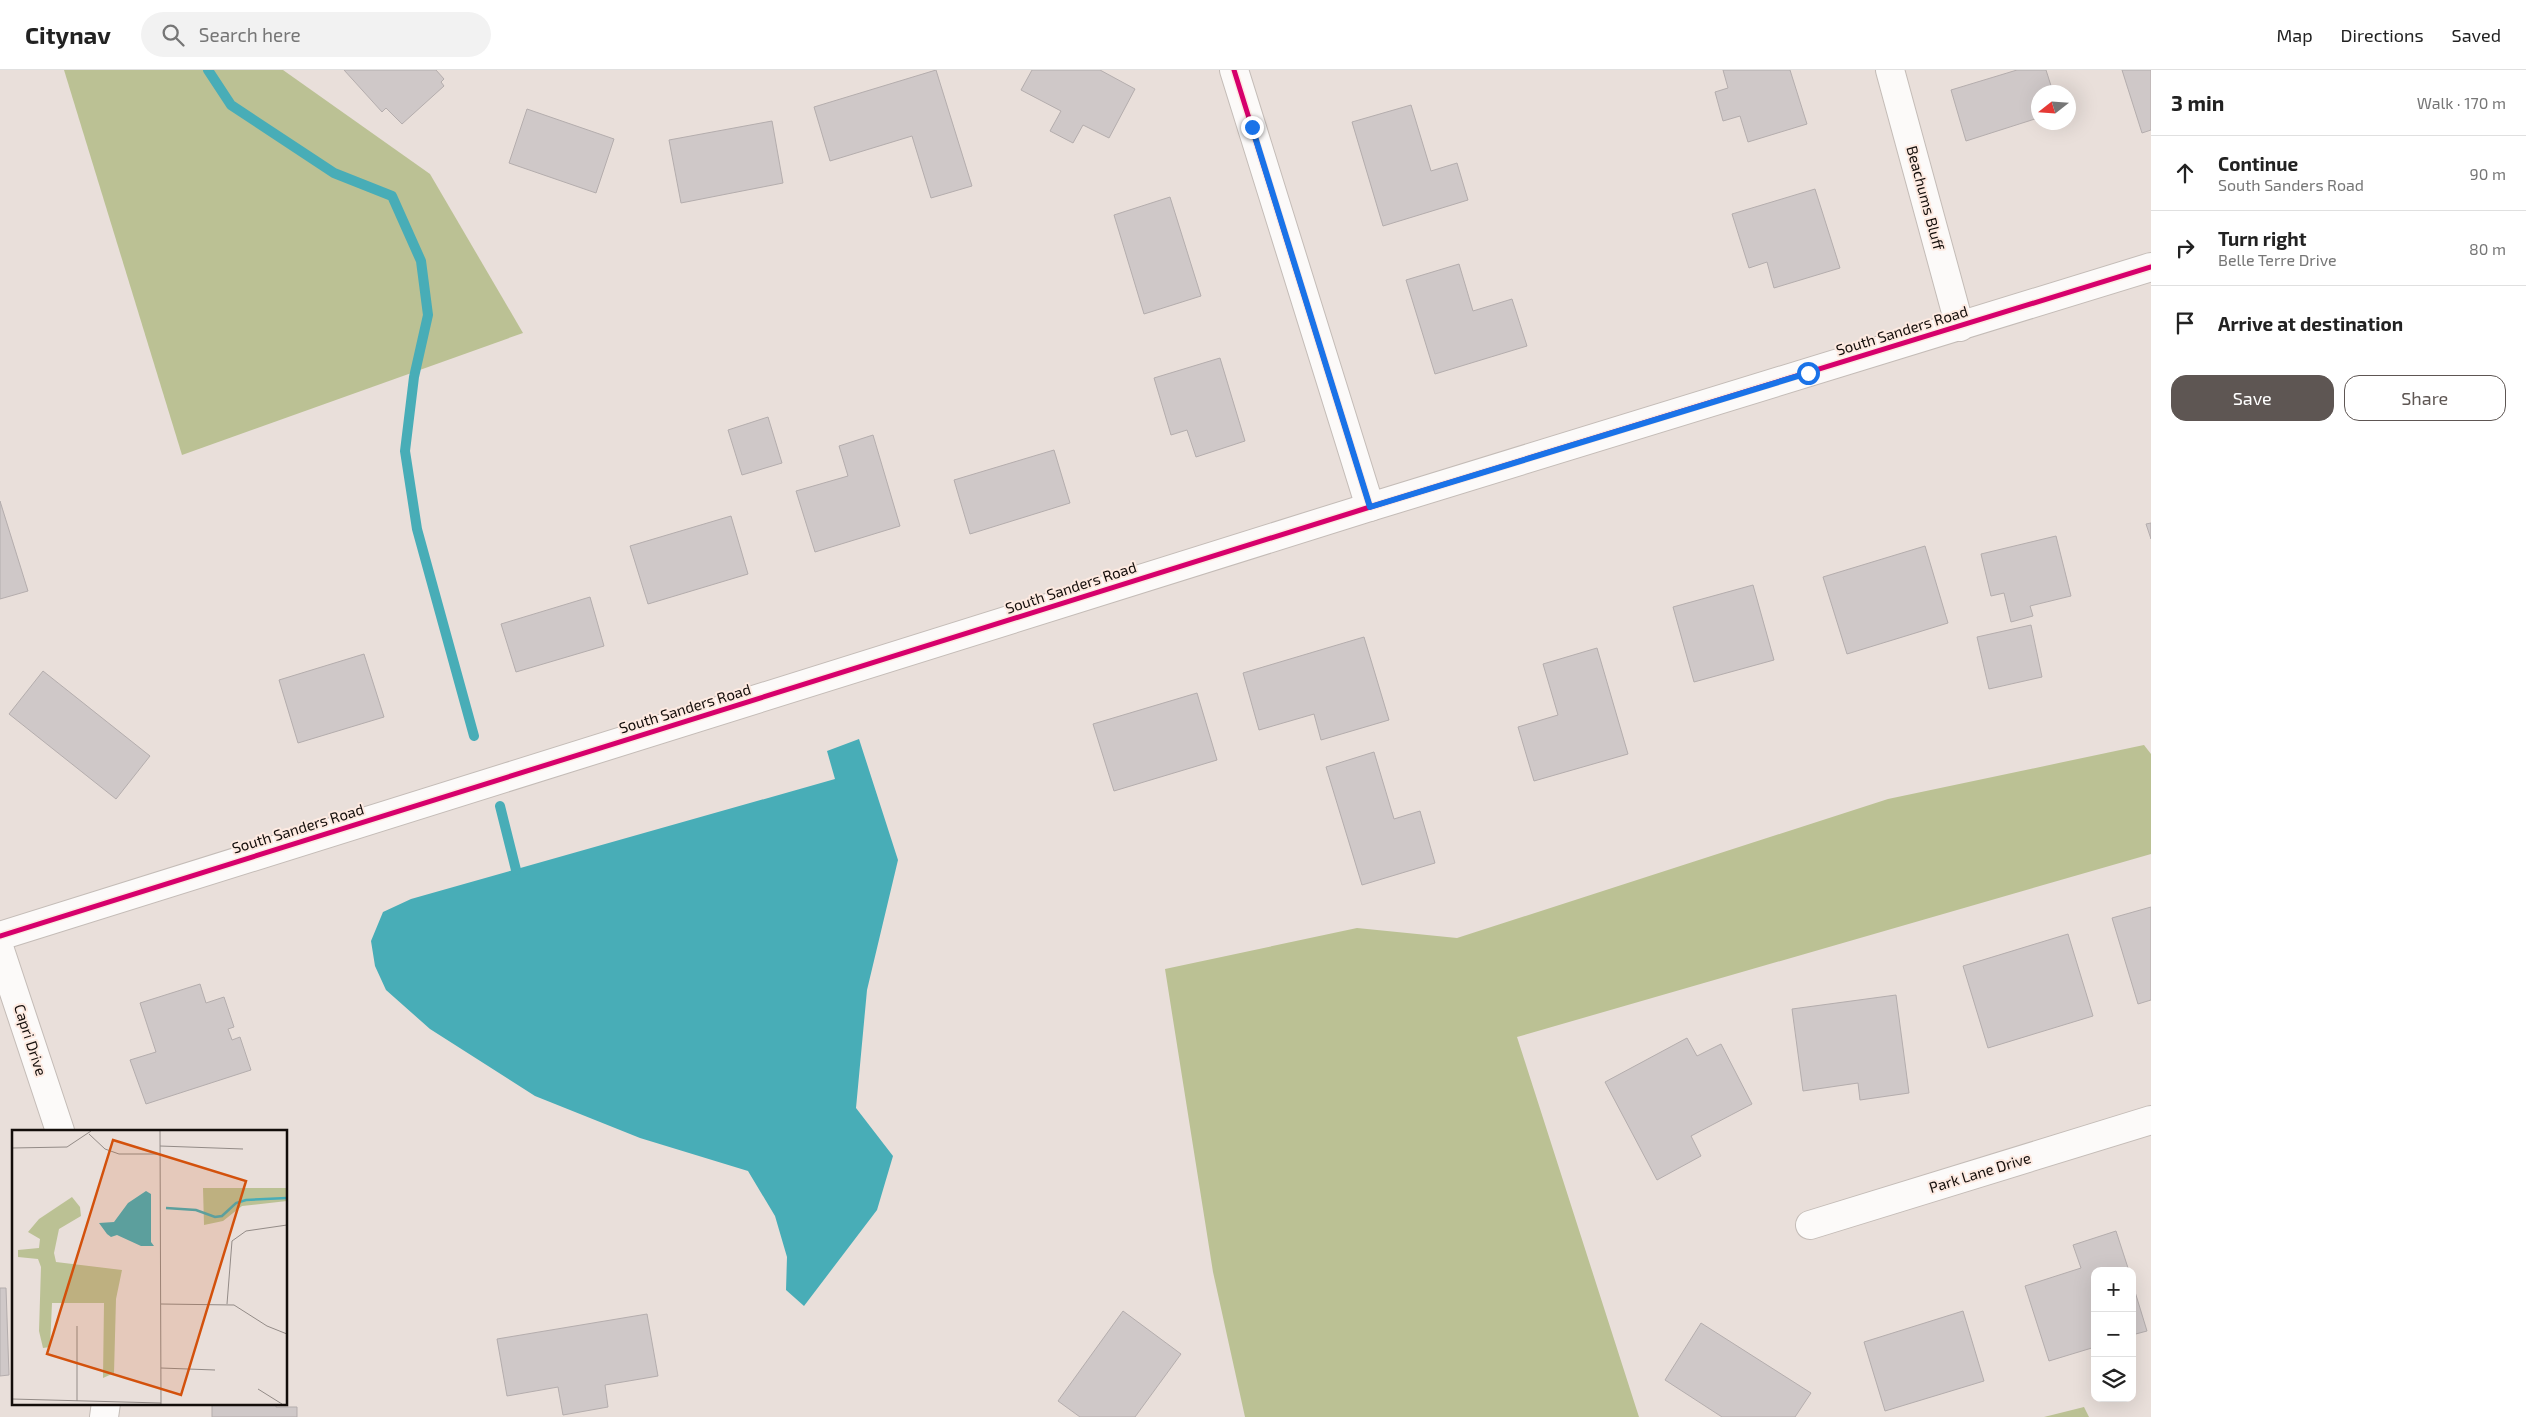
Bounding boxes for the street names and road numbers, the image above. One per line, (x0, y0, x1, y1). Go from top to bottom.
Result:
street label: Beachums Bluff (1903, 144, 1949, 252)
street label: South Sanders Road (1834, 301, 1970, 359)
street label: South Sanders Road (1003, 557, 1139, 617)
street label: South Sanders Road (617, 679, 753, 737)
street label: South Sanders Road (230, 799, 366, 857)
street label: Capri Drive (11, 1002, 51, 1078)
street label: Park Lane Drive (1927, 1148, 2033, 1196)

